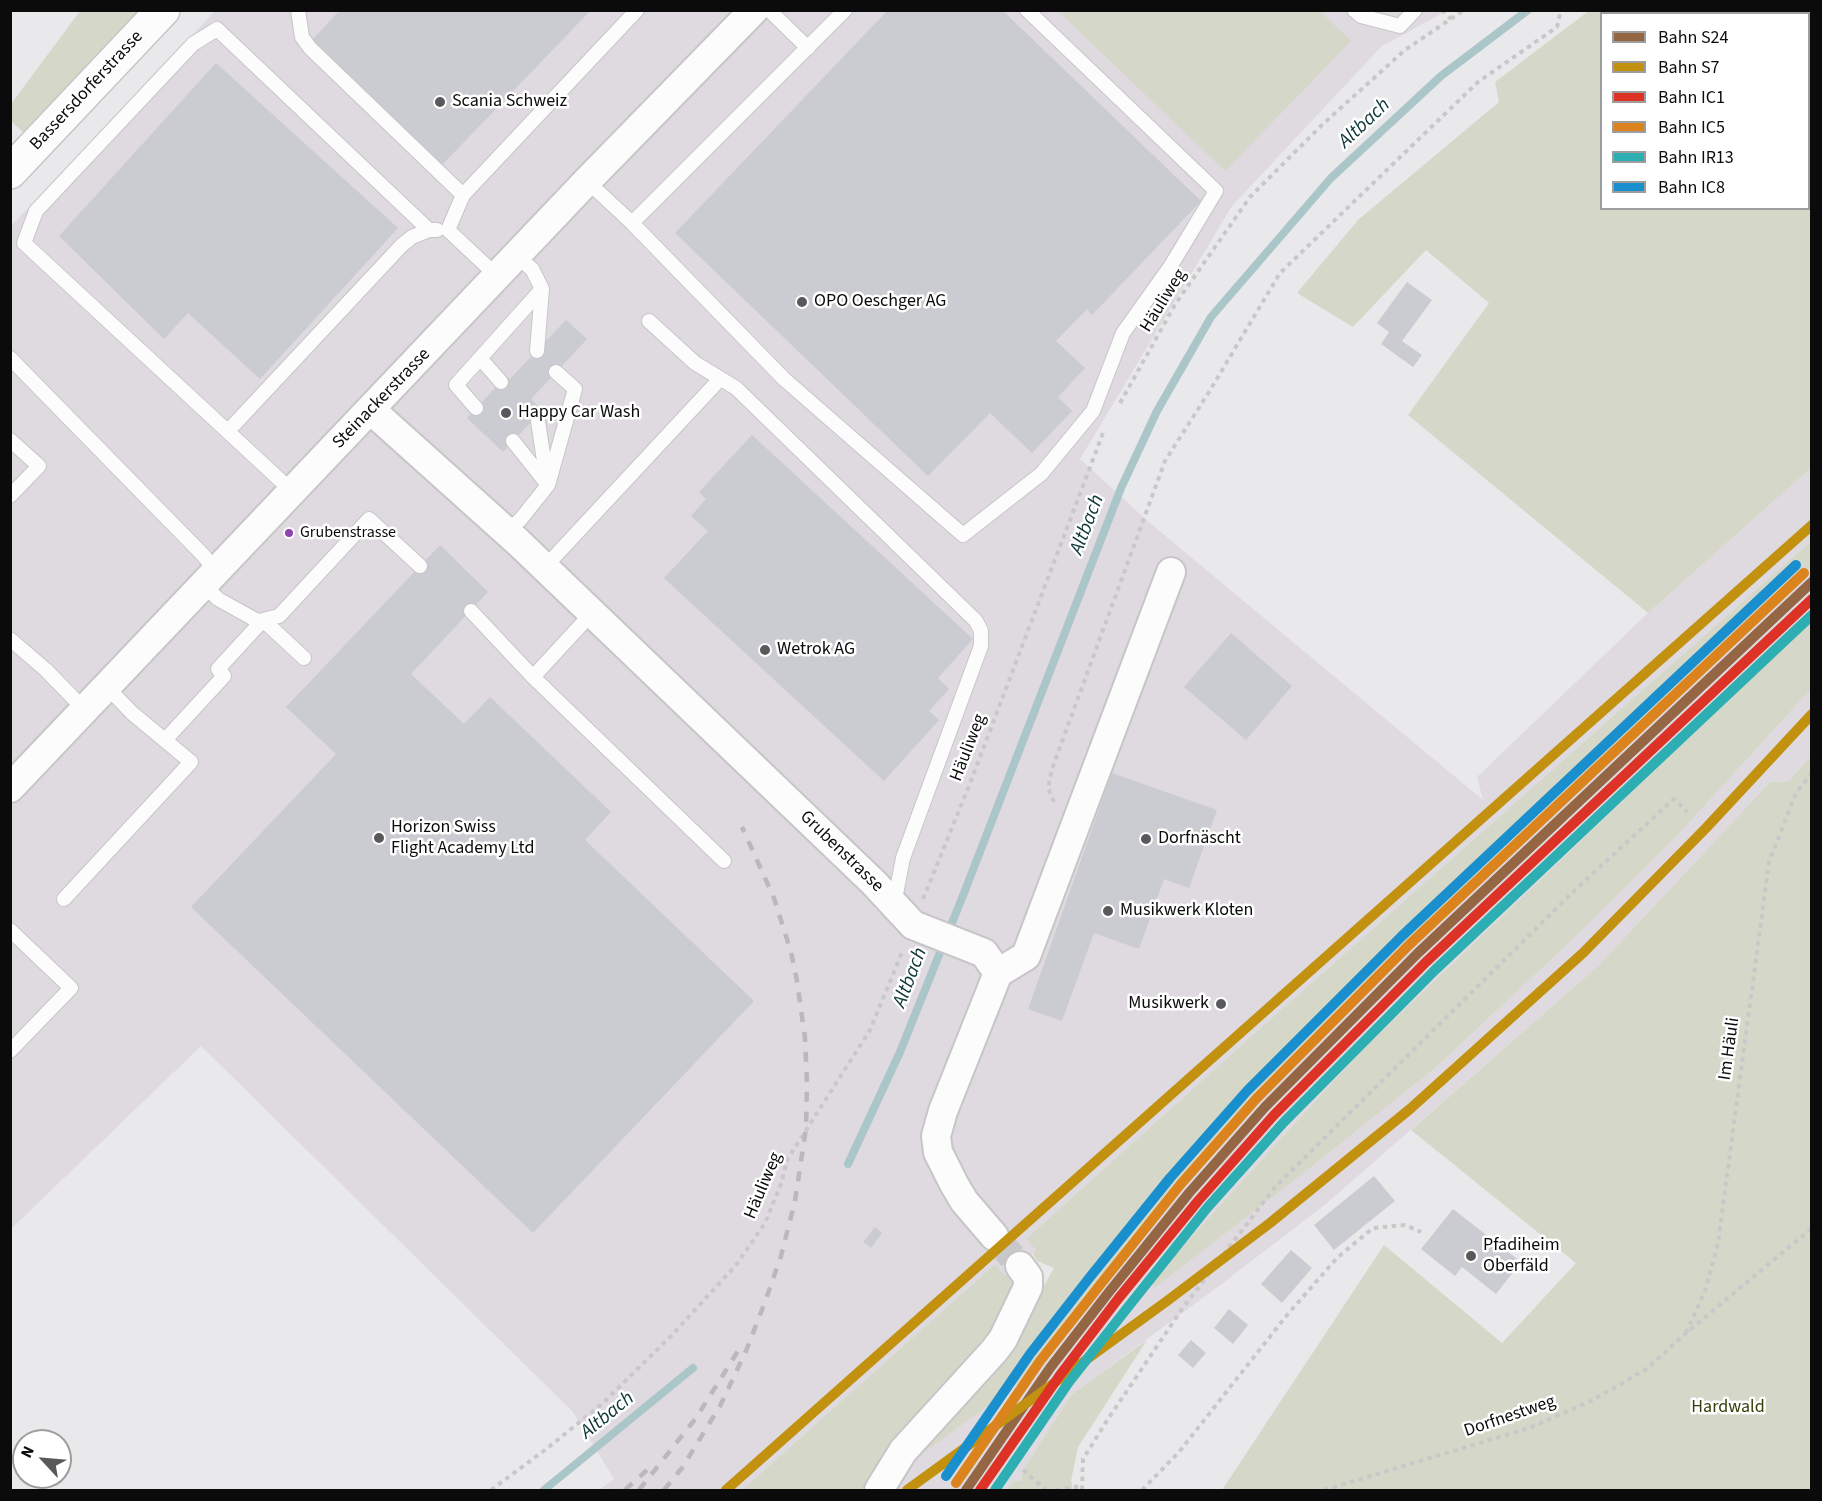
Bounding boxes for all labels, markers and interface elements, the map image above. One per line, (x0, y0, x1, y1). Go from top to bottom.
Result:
legend (1600, 12, 1810, 210)
text: Bahn S24 (1658, 25, 1728, 50)
street label: Bassersdorferstrasse (26, 27, 148, 155)
text: Bahn S7 (1658, 55, 1719, 80)
text: Bahn IC1 (1658, 85, 1725, 110)
place label: Scania Schweiz (452, 91, 567, 113)
water label: Altbach (1334, 94, 1396, 154)
marker: Scania Schweiz (433, 95, 447, 109)
text: Bahn IC5 (1658, 115, 1725, 140)
text: Bahn IR13 (1658, 145, 1734, 170)
text: Bahn IC8 (1658, 175, 1725, 200)
street label: Häuliweg (1136, 265, 1192, 337)
place label: OPO Oeschger AG (814, 291, 946, 313)
marker: OPO Oeschger AG (795, 295, 809, 309)
street label: Steinackerstrasse (329, 344, 435, 454)
place label: Happy Car Wash (518, 402, 640, 424)
marker: Happy Car Wash (499, 406, 513, 420)
water label: Altbach (1066, 492, 1110, 558)
place label: Grubenstrasse (300, 523, 396, 543)
marker: Grubenstrasse (283, 527, 295, 539)
place label: Wetrok AG (777, 639, 855, 661)
marker: Wetrok AG (758, 643, 772, 657)
street label: Häuliweg (946, 711, 992, 785)
street label: Grubenstrasse (795, 807, 887, 897)
place label: Horizon Swiss Flight Academy Ltd (391, 817, 534, 860)
place label: Dorfnäscht (1158, 828, 1241, 850)
marker: Horizon Swiss Flight Academy Ltd (372, 831, 386, 845)
marker: Dorfnäscht (1139, 832, 1153, 846)
place label: Musikwerk Kloten (1120, 900, 1253, 922)
marker: Musikwerk Kloten (1101, 904, 1115, 918)
water label: Altbach (889, 945, 933, 1011)
place label: Musikwerk (1128, 993, 1209, 1015)
marker: Musikwerk (1214, 997, 1228, 1011)
street label: Im Häuli (1715, 1016, 1745, 1082)
street label: Häuliweg (740, 1149, 788, 1223)
place label: Pfadiheim Oberfäld (1483, 1235, 1560, 1278)
marker: Pfadiheim Oberfäld (1464, 1249, 1478, 1263)
water label: Altbach (576, 1387, 640, 1445)
street label: Dorfnestweg (1462, 1391, 1558, 1443)
park label: Hardwald (1691, 1397, 1765, 1419)
north arrow (12, 1429, 72, 1489)
text: N (15, 1442, 40, 1462)

